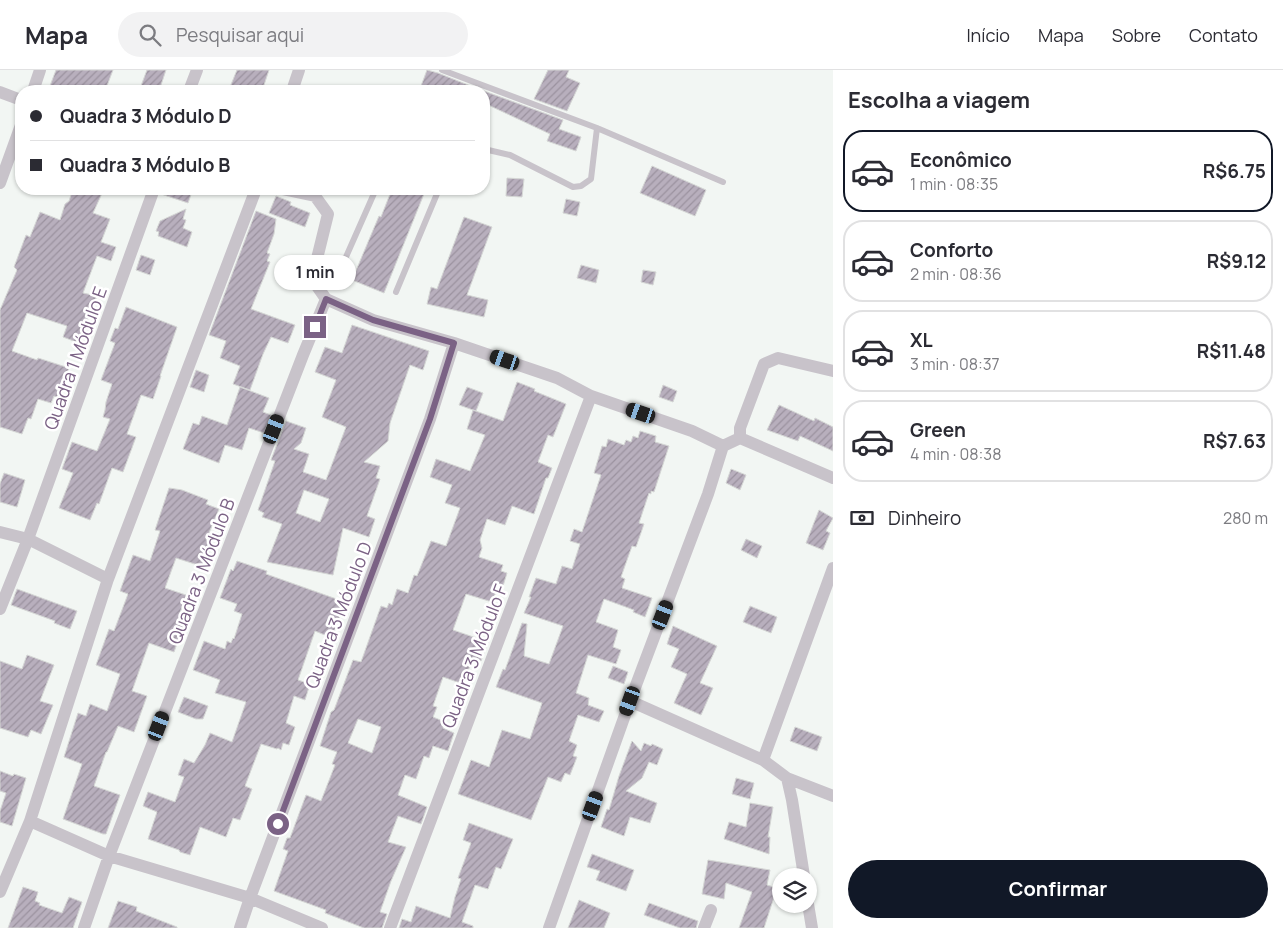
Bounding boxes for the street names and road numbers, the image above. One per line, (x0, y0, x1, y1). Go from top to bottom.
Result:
street label: Quadra 1 Módulo E (38, 283, 112, 433)
street label: Quadra 3 Módulo B (162, 495, 240, 647)
street label: Quadra 3 Módulo D (299, 538, 377, 692)
street label: Quadra 3 Módulo F (436, 581, 512, 731)

